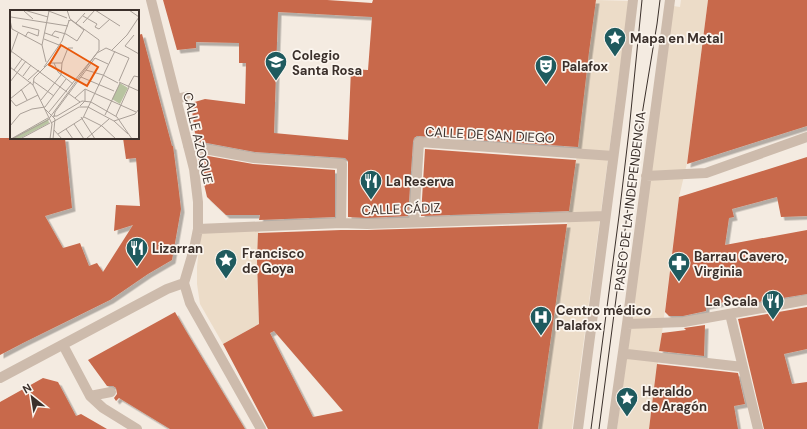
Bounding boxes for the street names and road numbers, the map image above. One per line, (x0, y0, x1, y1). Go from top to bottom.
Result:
street label: CALLE AZOQUE (179, 90, 217, 186)
street label: PASEO DE LA INDEPENDENCIA (611, 110, 649, 292)
street label: CALLE DE SAN DIEGO (425, 123, 555, 147)
street label: CALLE CÁDIZ (361, 198, 441, 219)

